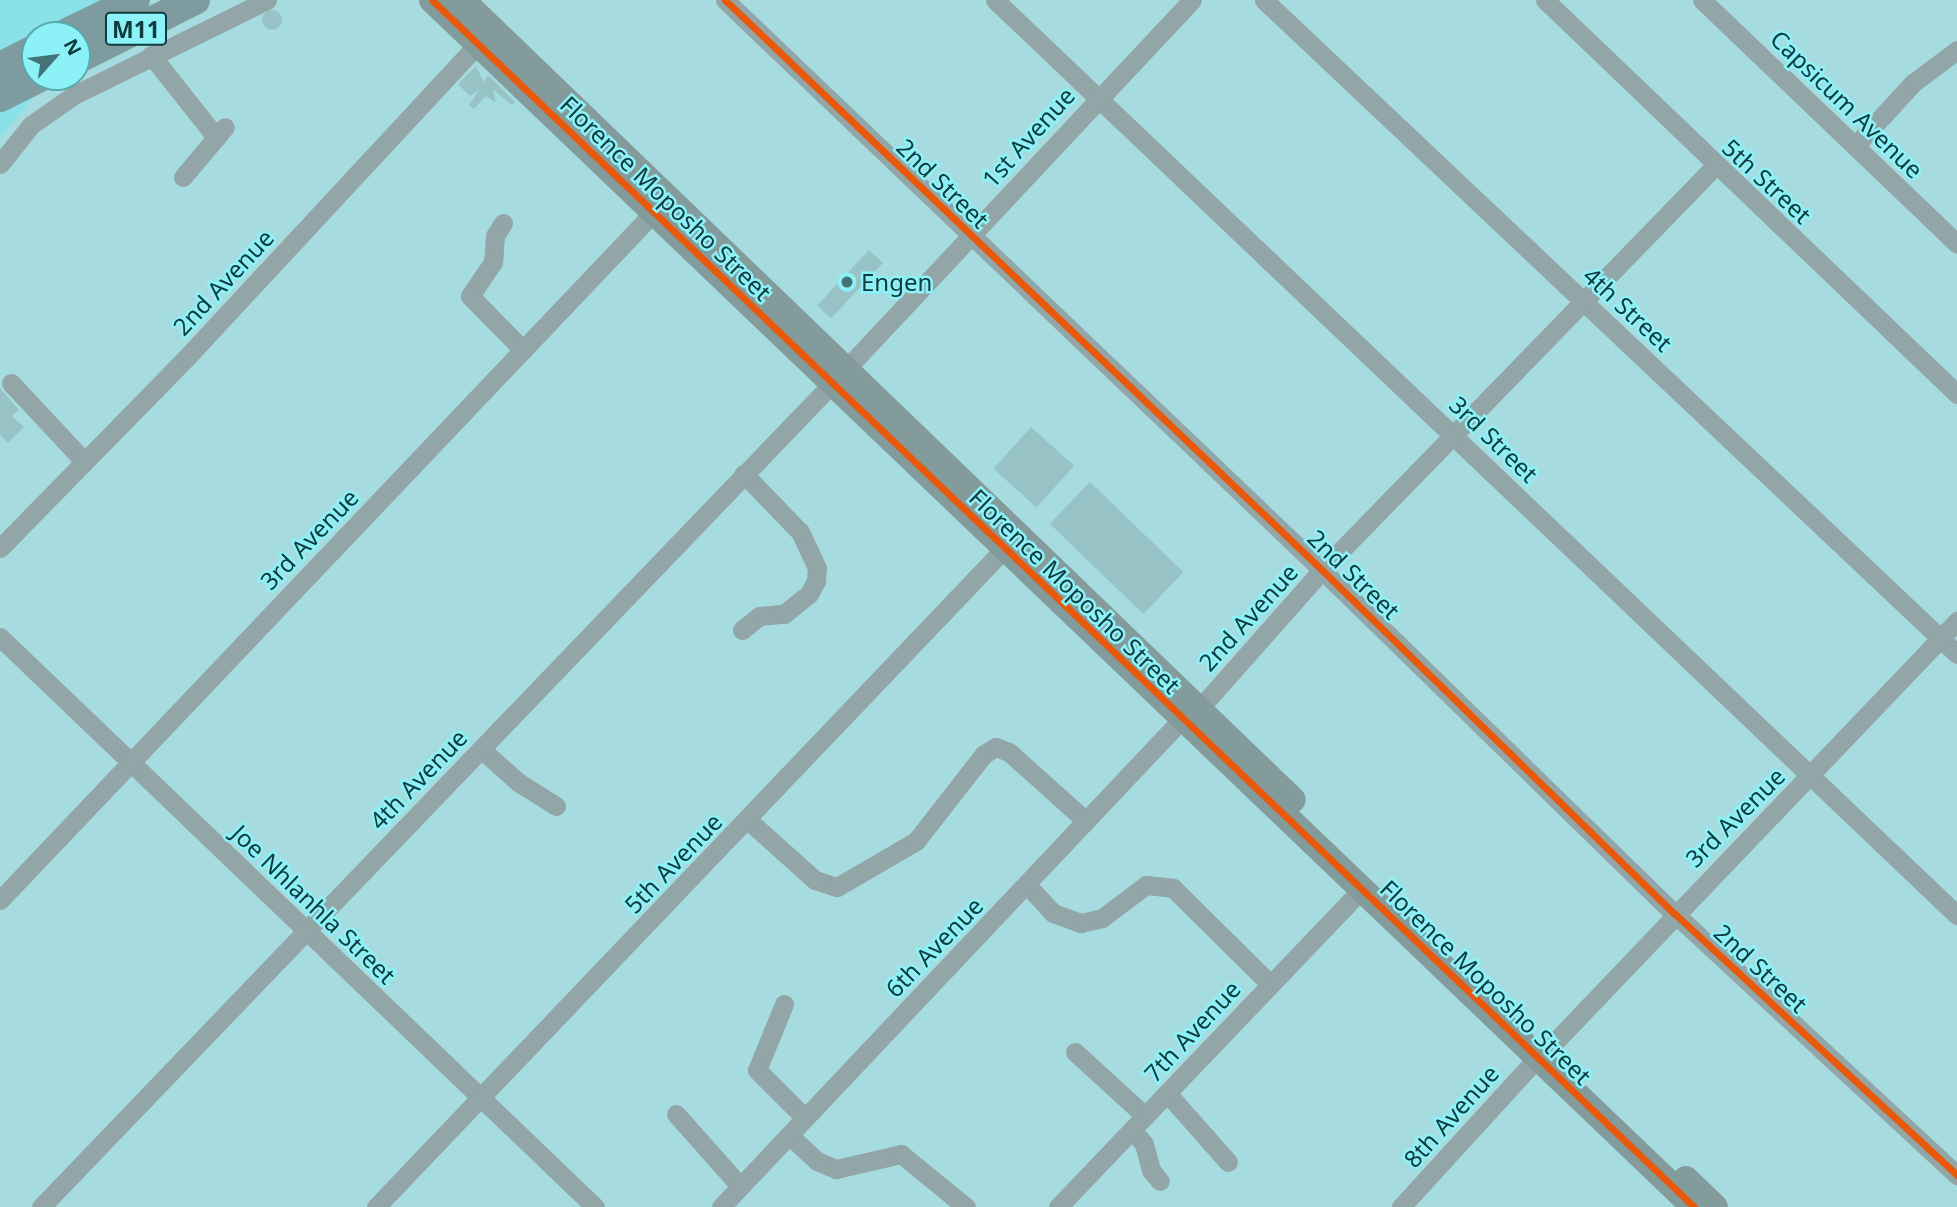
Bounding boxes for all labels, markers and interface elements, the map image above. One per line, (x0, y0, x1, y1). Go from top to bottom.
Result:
road number: M11 (104, 10, 168, 48)
north arrow (21, 21, 91, 91)
street label: Capsicum Avenue (1765, 24, 1929, 184)
text: N (58, 34, 88, 60)
street label: 1st Avenue (976, 81, 1080, 193)
street label: Florence Moposho Street (555, 90, 777, 306)
street label: 2nd Street (891, 132, 995, 234)
street label: 5th Street (1717, 133, 1817, 229)
street label: 2nd Avenue (167, 223, 279, 341)
street label: 4th Street (1578, 261, 1678, 357)
place label: Engen (861, 268, 932, 296)
marker: Engen (839, 274, 855, 290)
street label: 3rd Street (1444, 390, 1544, 488)
street label: 3rd Avenue (254, 483, 364, 595)
street label: Florence Moposho Street (964, 483, 1186, 699)
street label: 2nd Street (1302, 523, 1406, 625)
street label: 2nd Avenue (1193, 558, 1303, 676)
street label: 4th Avenue (363, 723, 473, 835)
street label: 3rd Avenue (1679, 761, 1791, 873)
street label: 5th Avenue (618, 807, 728, 919)
street label: Joe Nhlanhla Street (226, 819, 402, 989)
street label: Florence Moposho Street (1375, 874, 1597, 1090)
street label: 6th Avenue (879, 891, 989, 1003)
street label: 2nd Street (1709, 918, 1813, 1018)
street label: 7th Avenue (1138, 974, 1246, 1088)
street label: 8th Avenue (1398, 1059, 1504, 1173)

